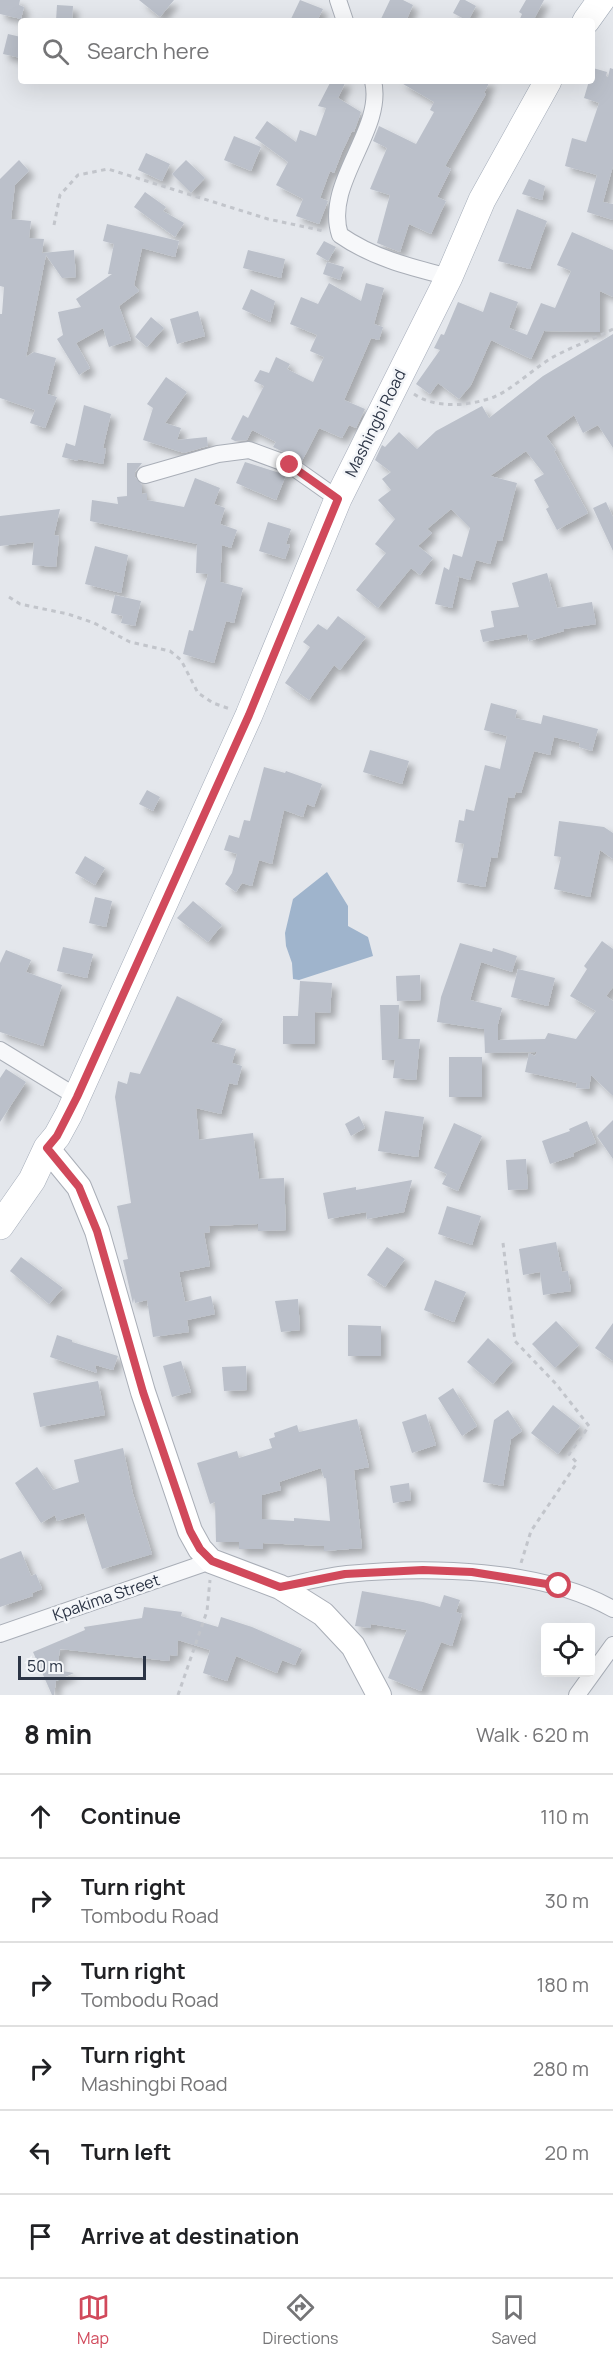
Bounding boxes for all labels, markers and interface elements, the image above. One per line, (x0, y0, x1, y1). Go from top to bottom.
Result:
search box (18, 18, 595, 84)
icon: search (39, 35, 72, 68)
text: Search here (87, 36, 209, 66)
street label: Mashingbi Road (339, 365, 411, 481)
route end (276, 451, 302, 477)
street label: Kpakima Street (49, 1568, 163, 1626)
route start (545, 1572, 571, 1598)
map controls (541, 1623, 595, 1677)
button: locate (541, 1623, 595, 1677)
scale bar (18, 1653, 146, 1680)
text: 50 m (27, 1655, 63, 1677)
text: 8 min (24, 1716, 92, 1752)
text: Walk · 620 m (476, 1721, 589, 1748)
icon: ahead (24, 1800, 57, 1833)
text: Continue (81, 1801, 181, 1831)
text: 110 m (540, 1803, 589, 1830)
text: Turn right (81, 1872, 186, 1902)
icon: right (24, 1884, 57, 1917)
text: 30 m (545, 1887, 589, 1914)
text: Tombodu Road (81, 1902, 219, 1929)
text: Turn right (81, 1956, 186, 1986)
icon: right (24, 1968, 57, 2001)
text: 180 m (536, 1971, 589, 1998)
text: Tombodu Road (81, 1986, 219, 2013)
text: Turn right (81, 2040, 186, 2070)
icon: right (24, 2052, 57, 2085)
text: 280 m (533, 2055, 589, 2082)
text: Mashingbi Road (81, 2070, 228, 2097)
icon: left (24, 2136, 57, 2169)
text: Turn left (81, 2137, 171, 2167)
text: 20 m (544, 2139, 589, 2166)
icon: arrive (24, 2220, 57, 2253)
text: Arrive at destination (81, 2221, 299, 2251)
tab: Map (77, 2291, 110, 2349)
tab: Directions (263, 2291, 338, 2349)
tab: Saved (491, 2291, 536, 2349)

